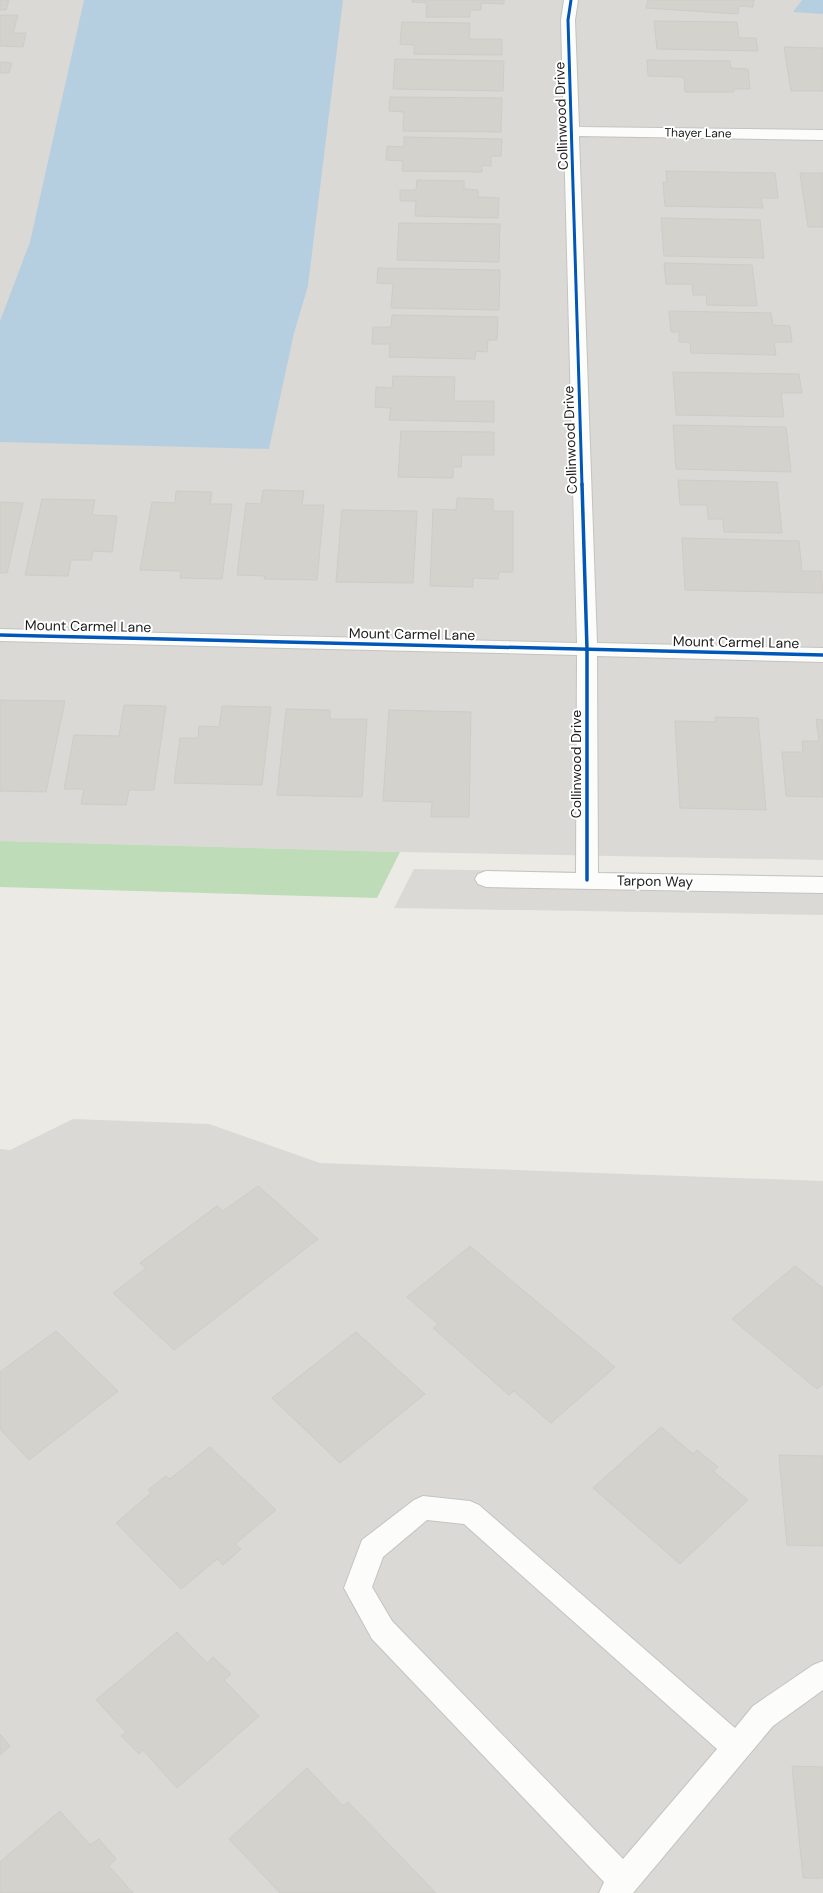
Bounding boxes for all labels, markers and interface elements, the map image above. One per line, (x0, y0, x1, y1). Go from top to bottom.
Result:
street label: Collinwood Drive (550, 61, 572, 171)
street label: Thayer Lane (664, 124, 732, 142)
street label: Collinwood Drive (559, 385, 581, 495)
street label: Mount Carmel Lane (25, 616, 151, 636)
street label: Mount Carmel Lane (349, 624, 475, 644)
street label: Mount Carmel Lane (673, 632, 799, 652)
street label: Collinwood Drive (567, 710, 585, 818)
street label: Tarpon Way (617, 871, 694, 891)

